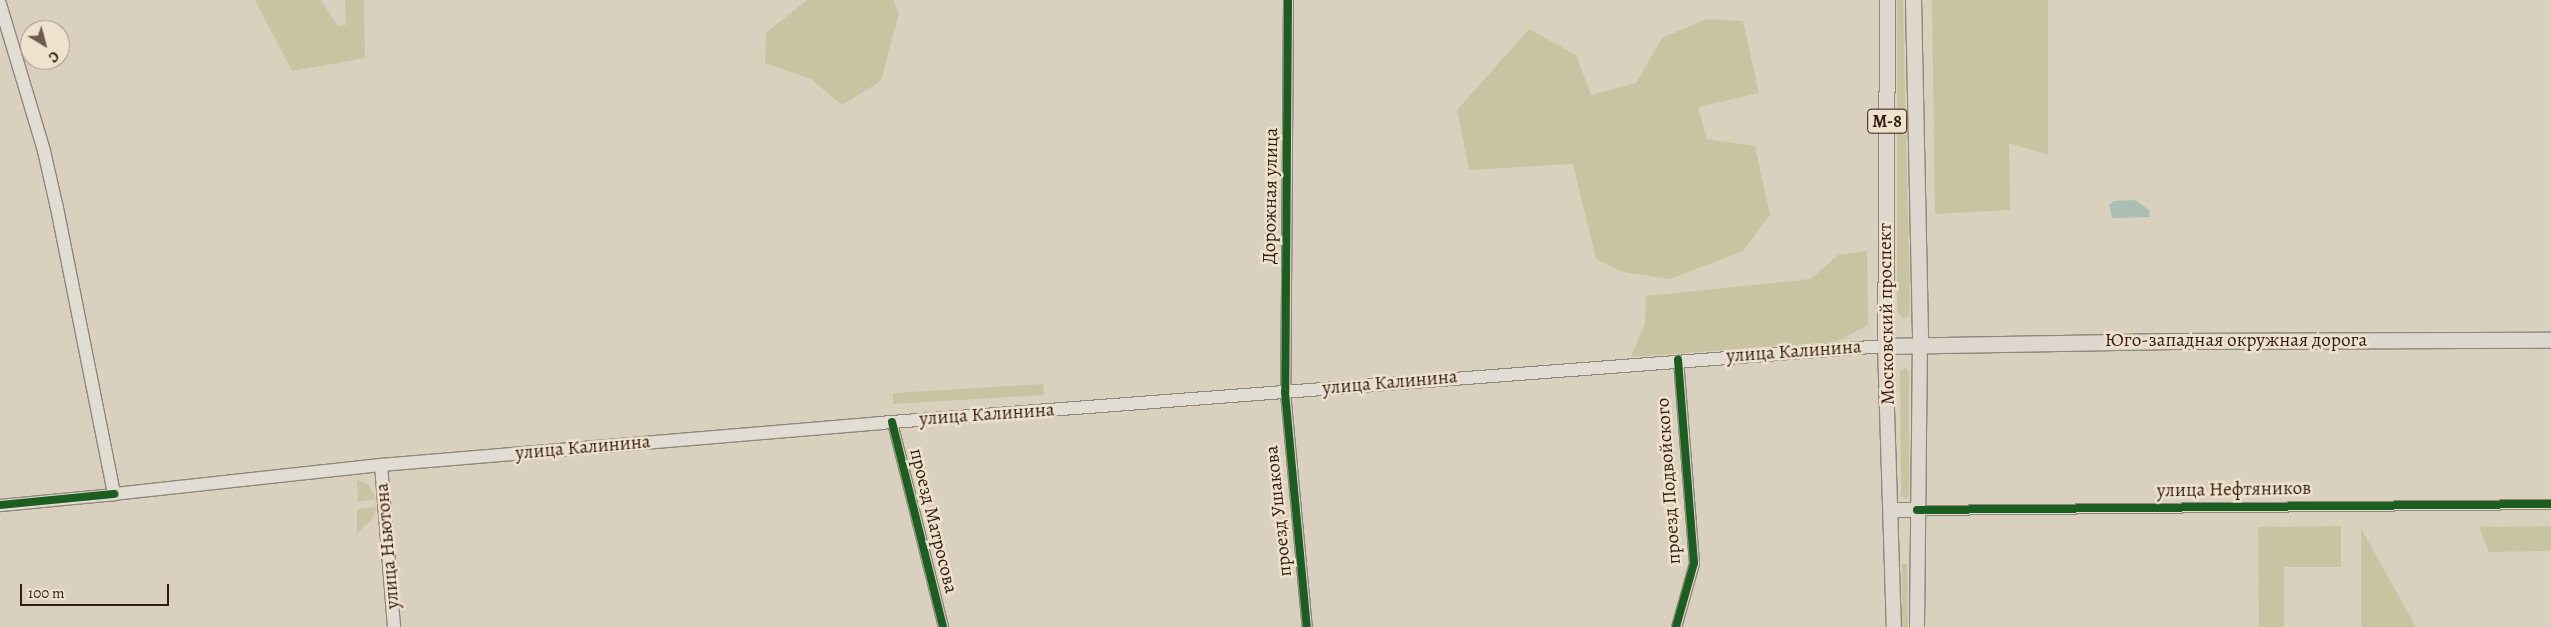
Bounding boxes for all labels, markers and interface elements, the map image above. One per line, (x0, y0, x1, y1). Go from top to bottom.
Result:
north arrow (20, 20, 70, 70)
text: С (45, 46, 63, 67)
road number: М-8 (1867, 105, 1907, 136)
street label: Дорожная улица (1258, 128, 1284, 264)
street label: Московский проспект (1874, 223, 1900, 405)
street label: Юго-западная окружная дорога (2105, 330, 2367, 352)
street label: улица Калинина (1726, 336, 1862, 368)
street label: улица Калинина (1321, 366, 1459, 400)
street label: проезд Подвойского (1652, 397, 1686, 565)
street label: улица Калинина (919, 399, 1055, 431)
street label: улица Калинина (514, 431, 652, 465)
street label: проезд Ушакова (1261, 444, 1297, 578)
street label: проезд Матросова (904, 446, 962, 596)
street label: улица Нефтяников (2157, 477, 2311, 503)
street label: улица Ньютона (371, 482, 405, 610)
scale bar (22, 574, 171, 606)
text: 100 m (28, 583, 65, 603)

